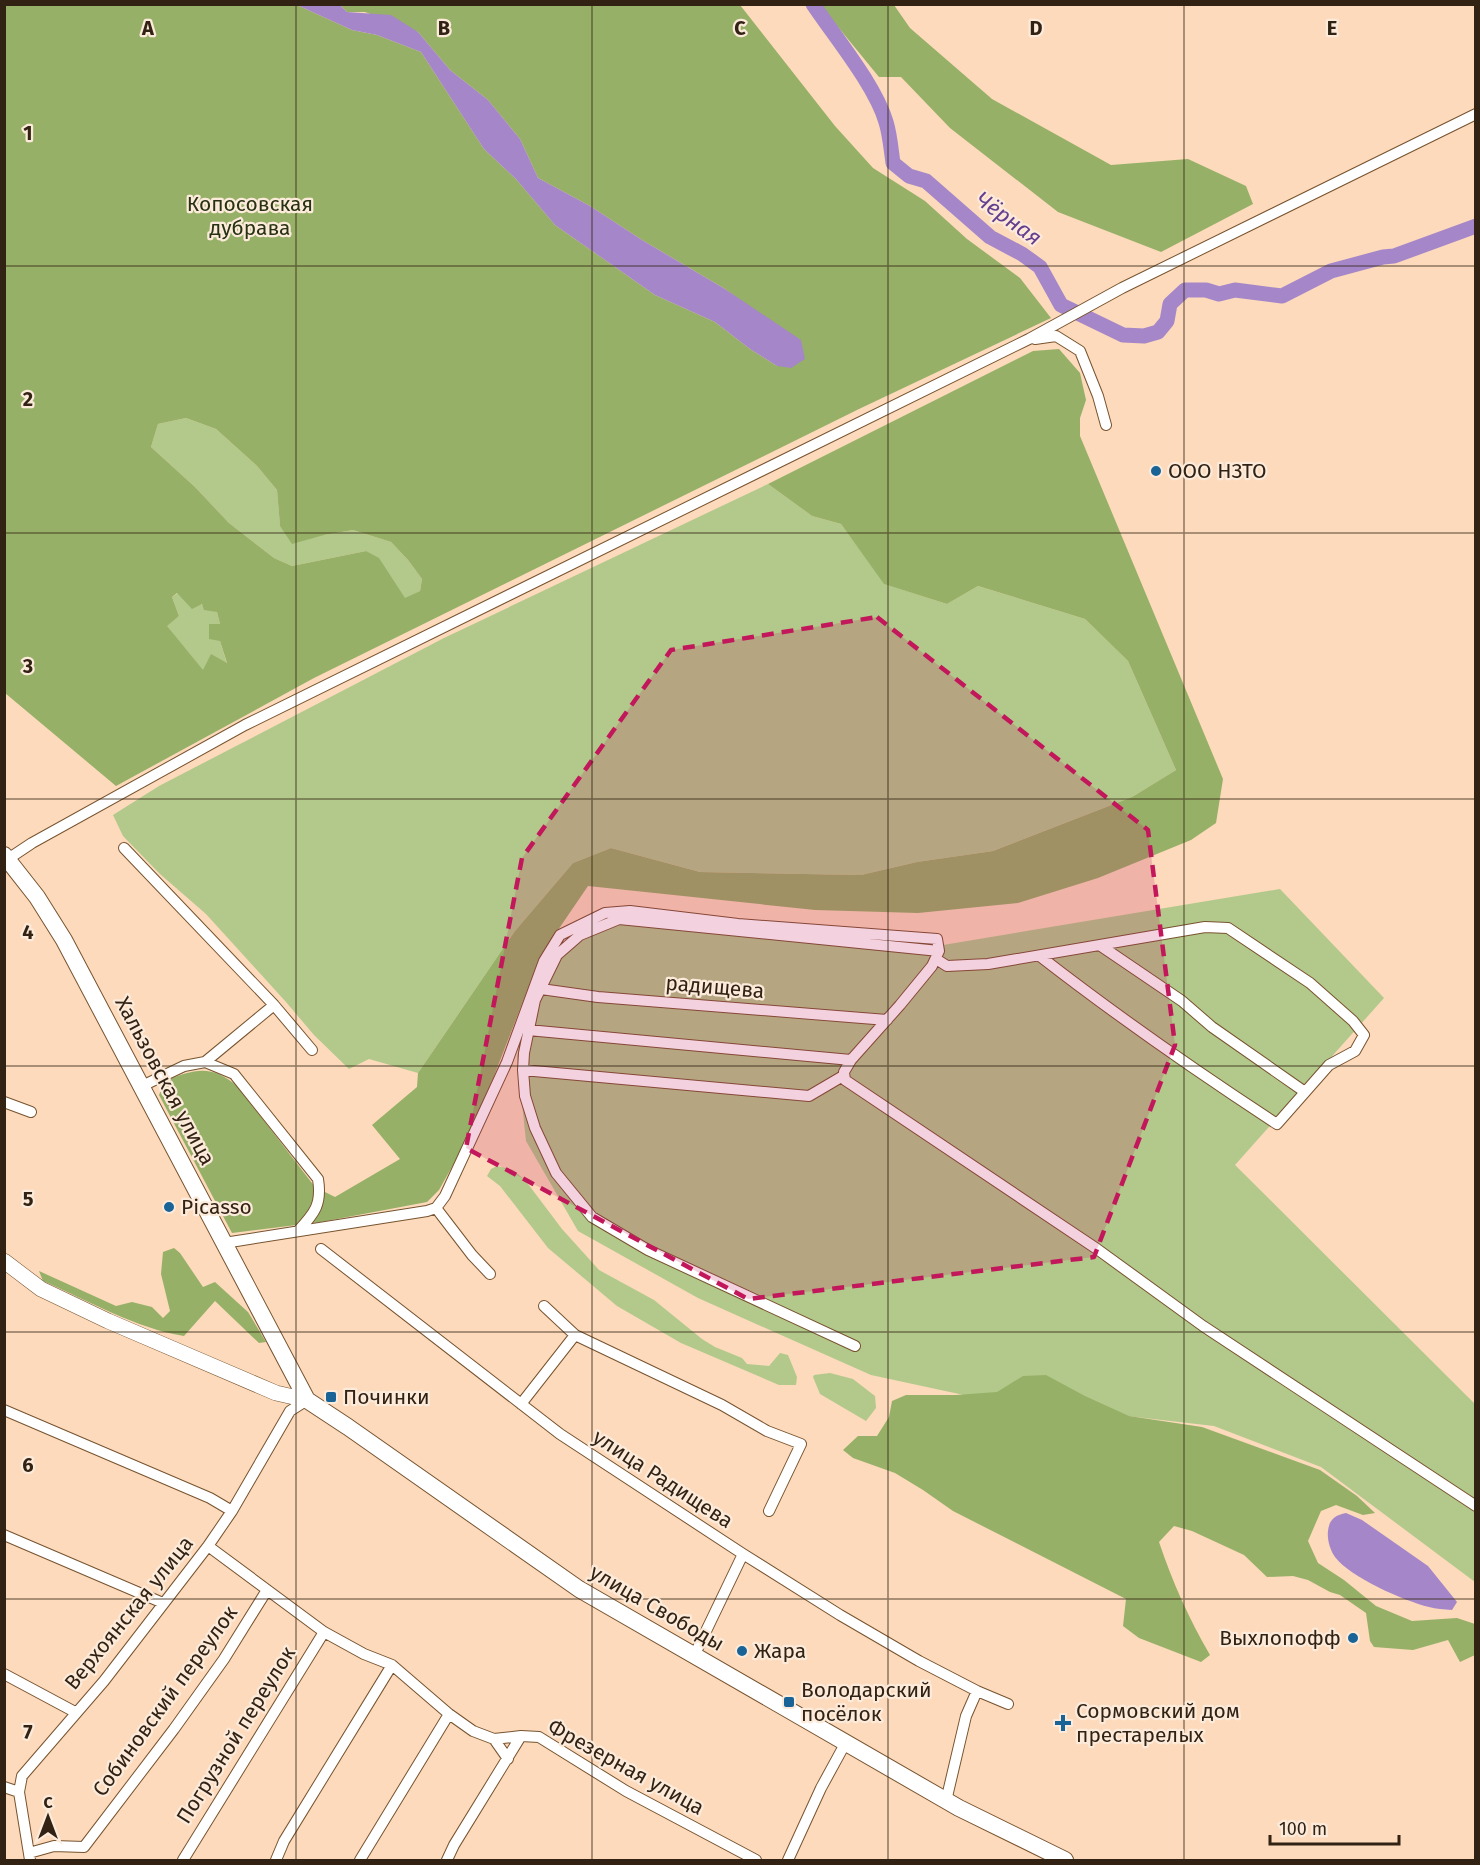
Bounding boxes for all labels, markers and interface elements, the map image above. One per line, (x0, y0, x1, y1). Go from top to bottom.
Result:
text: A (141, 16, 155, 40)
text: B (438, 16, 450, 40)
text: C (734, 16, 746, 40)
text: D (1029, 16, 1043, 40)
text: E (1327, 16, 1337, 40)
text: 1 (23, 121, 33, 145)
water label: Чёрная (970, 185, 1047, 251)
park label: Копосовская дубрава (187, 191, 313, 241)
text: 2 (23, 387, 33, 411)
place label: ООО НЗТО (1168, 458, 1267, 484)
marker: ООО НЗТО (1149, 464, 1163, 478)
text: 3 (22, 654, 33, 678)
text: 4 (22, 920, 34, 944)
street label: радищева (665, 970, 765, 1004)
street label: Хальзовская улица (110, 992, 220, 1170)
text: 5 (23, 1187, 34, 1211)
place label: Picasso (181, 1194, 252, 1220)
marker: Picasso (162, 1200, 176, 1214)
place label: Починки (343, 1384, 430, 1410)
marker: Починки (324, 1390, 338, 1404)
street label: улица Радищева (588, 1424, 738, 1534)
text: 6 (22, 1453, 34, 1477)
street label: Верхоянская улица (59, 1531, 199, 1695)
street label: улица Свободы (585, 1559, 729, 1657)
street label: Собиновский переулок (87, 1600, 243, 1802)
place label: Выхлопофф (1219, 1625, 1341, 1651)
marker: Выхлопофф (1346, 1631, 1360, 1645)
place label: Жара (754, 1638, 806, 1664)
street label: Погрузной переулок (171, 1641, 301, 1829)
marker: Жара (735, 1644, 749, 1658)
place label: Володарский посёлок (801, 1677, 932, 1727)
marker: Володарский посёлок (782, 1695, 796, 1709)
place label: Сормовский дом престарелых (1076, 1698, 1240, 1748)
street label: Фрезерная улица (543, 1713, 709, 1821)
marker: Сормовский дом престарелых (1054, 1714, 1072, 1732)
text: 7 (23, 1720, 33, 1744)
north arrow (18, 1787, 78, 1847)
text: С (43, 1793, 53, 1812)
scale bar (1270, 1808, 1399, 1846)
text: 100 m (1279, 1818, 1327, 1840)

